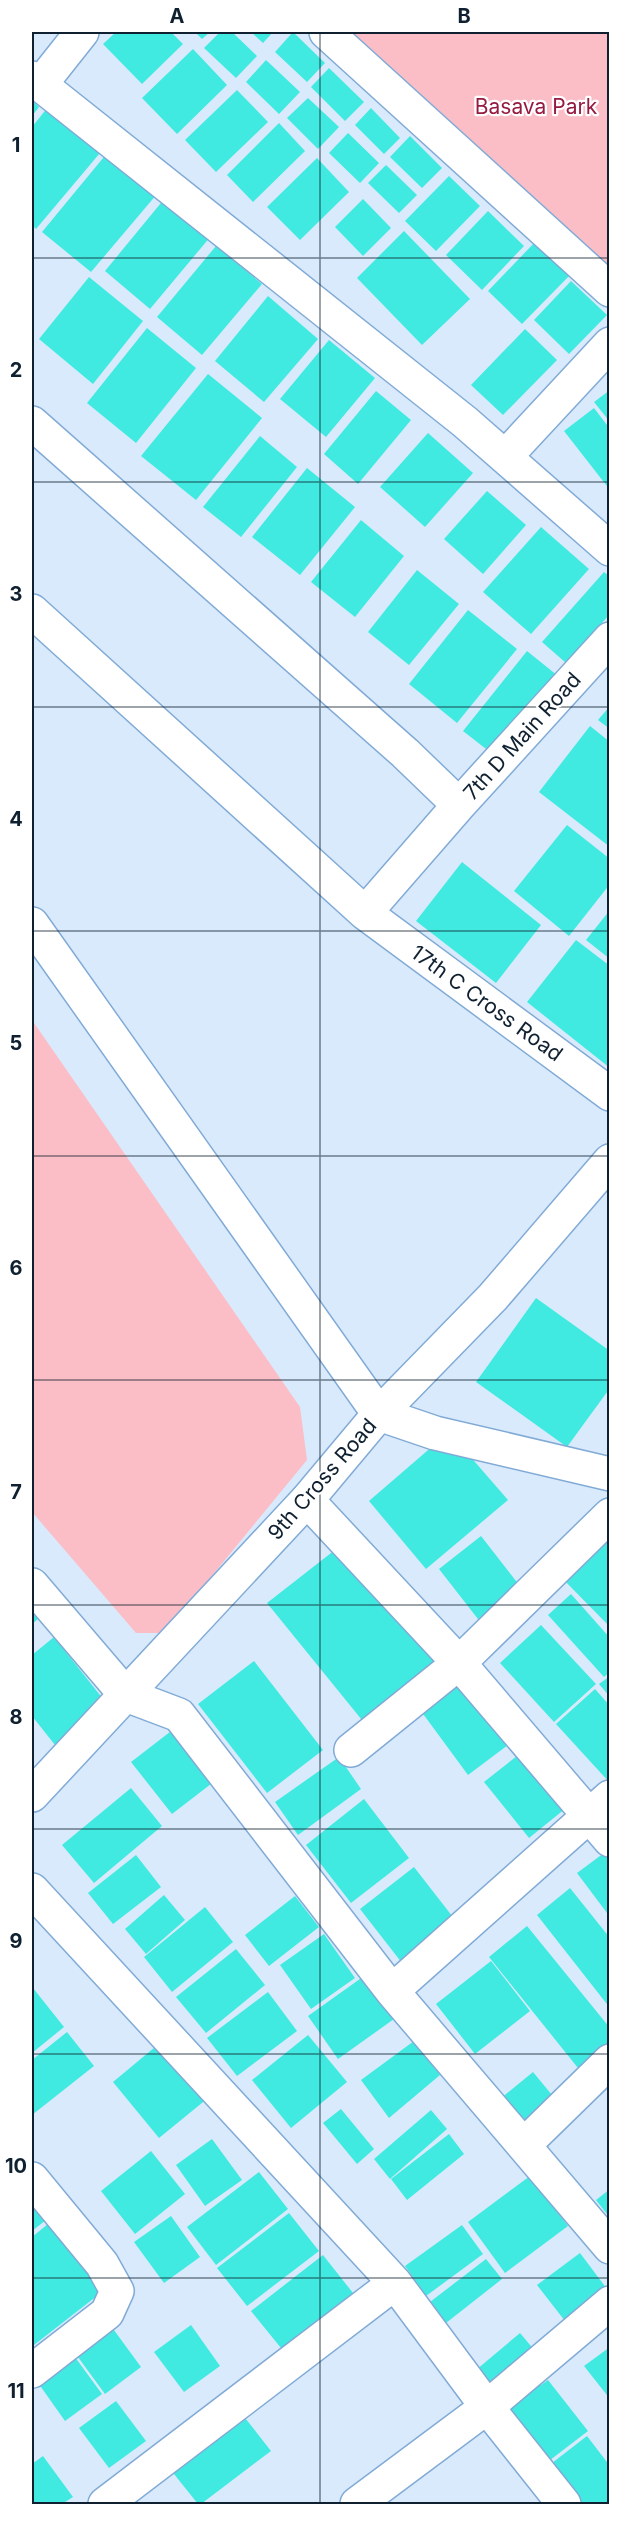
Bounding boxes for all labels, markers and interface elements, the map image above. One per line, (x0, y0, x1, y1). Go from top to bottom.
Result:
text: A (170, 4, 185, 28)
text: B (457, 4, 471, 28)
park label: Basava Park (475, 94, 598, 119)
text: 1 (12, 133, 20, 157)
text: 2 (10, 358, 22, 382)
text: 3 (10, 582, 22, 606)
street label: 7th D Main Road (458, 667, 586, 805)
text: 4 (9, 807, 23, 831)
street label: 17th C Cross Road (406, 940, 568, 1066)
text: 5 (10, 1031, 22, 1055)
text: 6 (10, 1256, 23, 1280)
street label: 9th Cross Road (262, 1413, 382, 1545)
text: 7 (10, 1480, 22, 1504)
text: 8 (9, 1705, 23, 1729)
text: 9 (10, 1929, 23, 1953)
text: 10 (5, 2154, 27, 2178)
text: 11 (7, 2379, 25, 2403)

